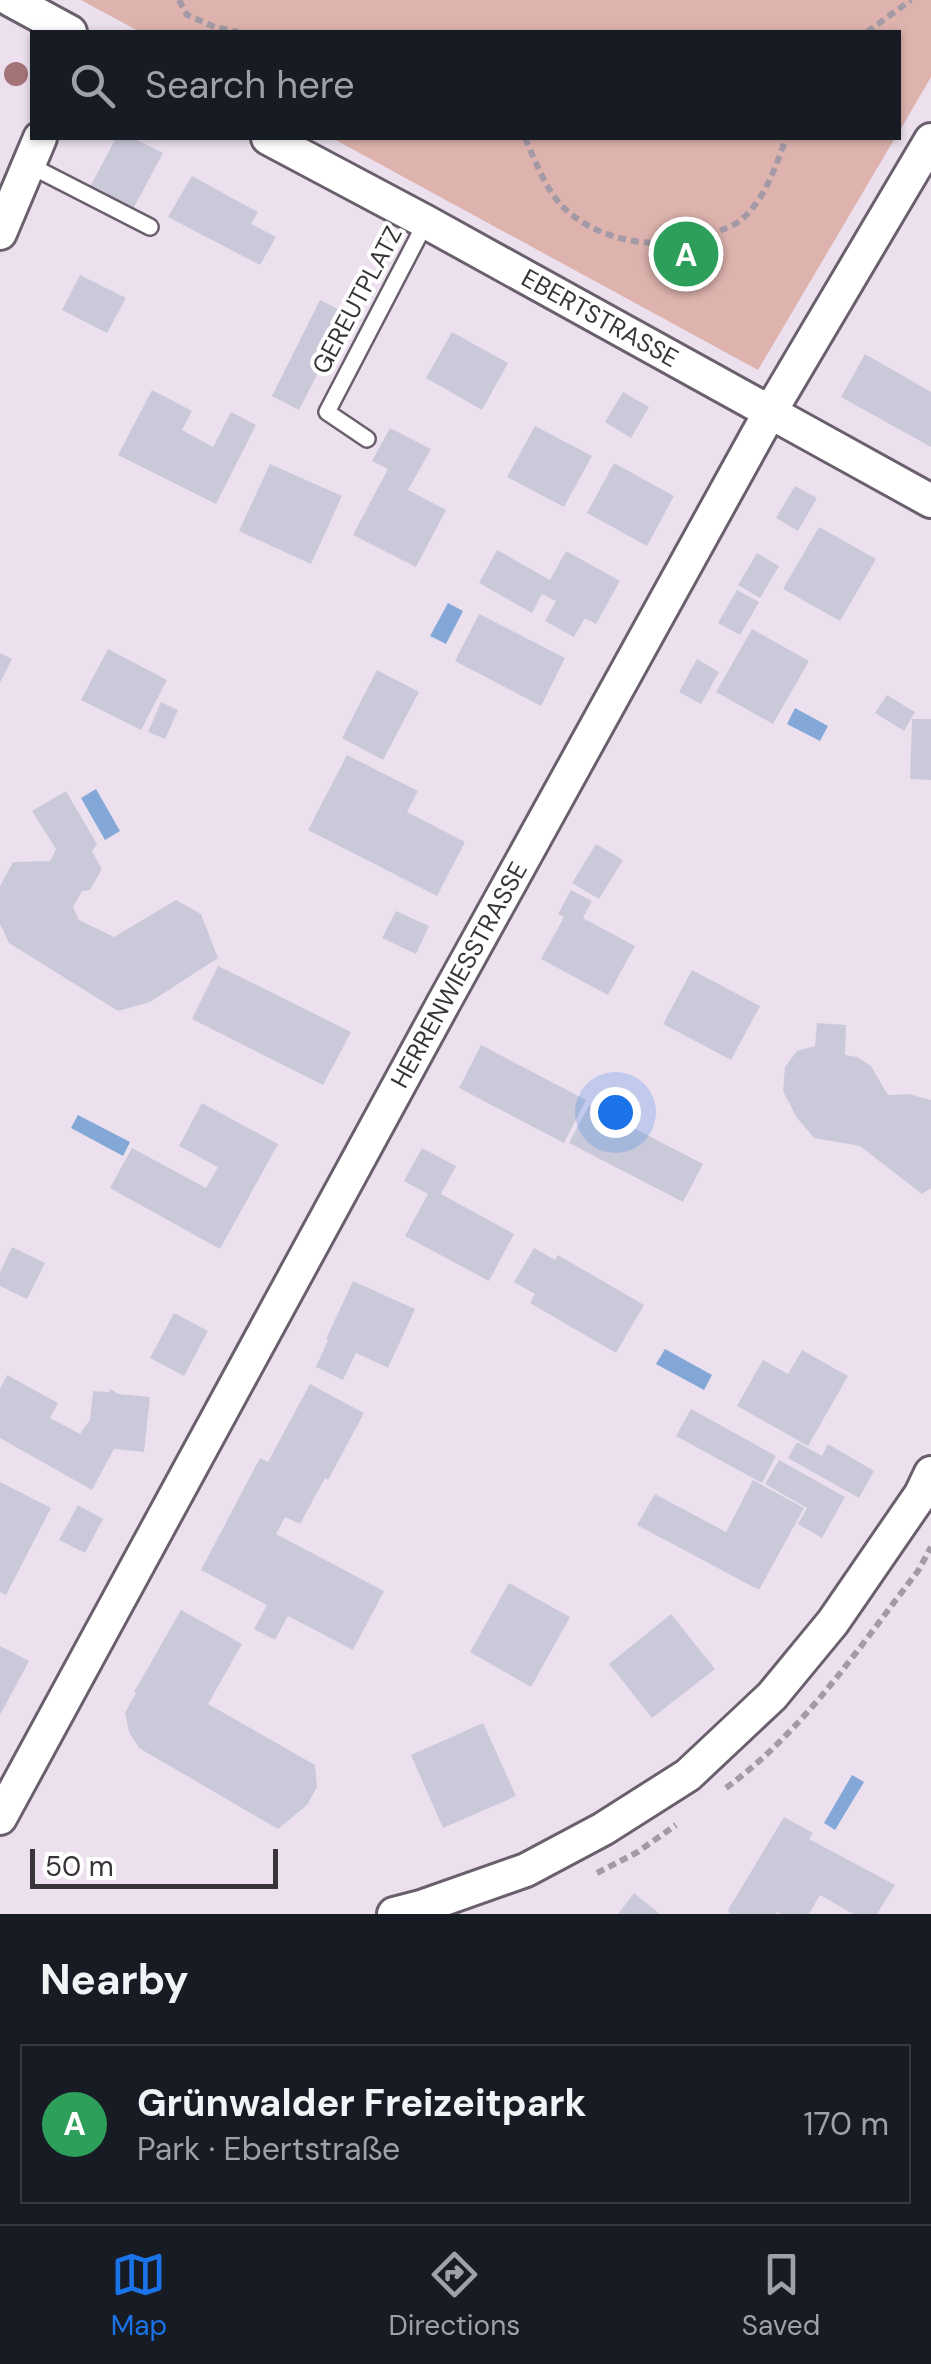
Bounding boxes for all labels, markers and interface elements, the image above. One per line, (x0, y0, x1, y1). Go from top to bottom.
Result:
search box (30, 30, 901, 140)
icon: search (65, 58, 120, 113)
text: Search here (145, 60, 355, 110)
pin: A (654, 216, 718, 292)
street label: GEREUTPLATZ (304, 221, 410, 379)
street label: EBERTSTRASSE (516, 261, 684, 375)
street label: HERRENWIESSTRASSE (383, 856, 535, 1094)
your location (590, 1087, 641, 1138)
scale bar (30, 1844, 278, 1888)
text: 50 m (45, 1848, 114, 1885)
text: Nearby (40, 1952, 189, 2007)
text: Grünwalder Freizeitpark (137, 2078, 586, 2128)
text: A (63, 2103, 86, 2145)
text: 170 m (803, 2103, 889, 2145)
text: Park · Ebertstraße (137, 2128, 400, 2170)
tab: Map (111, 2247, 167, 2344)
tab: Directions (389, 2247, 520, 2344)
tab: Saved (742, 2247, 820, 2344)

